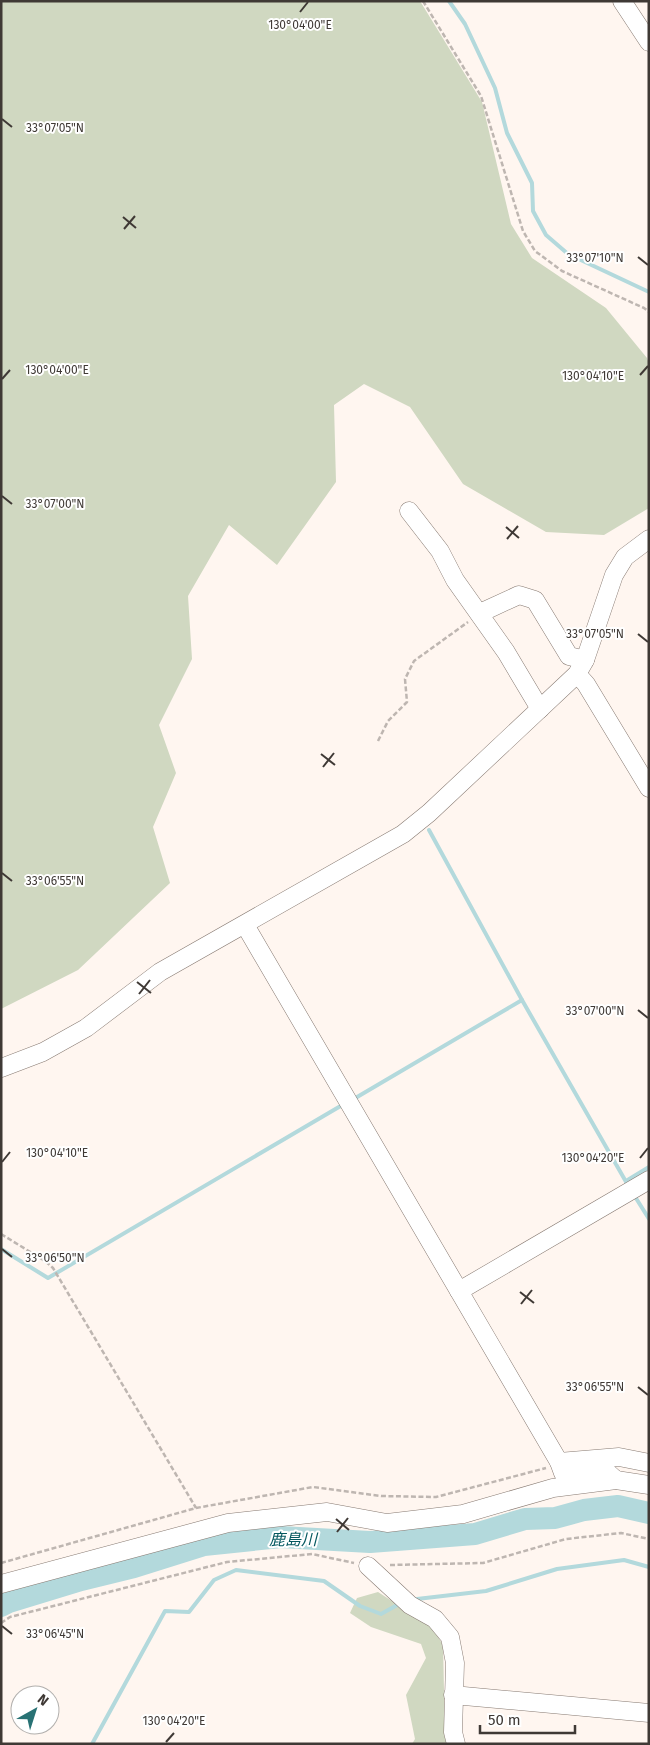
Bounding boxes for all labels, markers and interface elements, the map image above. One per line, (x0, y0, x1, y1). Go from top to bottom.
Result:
text: 130°04'00"E (268, 18, 332, 32)
text: 33°07'05"N (26, 121, 84, 135)
text: 33°07'10"N (566, 251, 624, 265)
text: 130°04'00"E (25, 363, 89, 377)
text: 130°04'10"E (562, 369, 624, 383)
text: 33°07'00"N (26, 497, 84, 511)
text: 33°07'05"N (566, 627, 624, 641)
text: 33°06'55"N (26, 874, 84, 888)
text: 33°07'00"N (566, 1004, 624, 1018)
text: 130°04'10"E (26, 1146, 88, 1160)
text: 130°04'20"E (562, 1151, 625, 1165)
text: 33°06'50"N (25, 1251, 85, 1265)
text: 33°06'55"N (566, 1380, 624, 1394)
water label: 鹿島川 (269, 1530, 319, 1549)
text: 33°06'45"N (26, 1627, 84, 1641)
north arrow (10, 1685, 60, 1735)
text: N (34, 1691, 52, 1710)
scale bar (480, 1702, 575, 1734)
text: 50 m (488, 1711, 521, 1729)
text: 130°04'20"E (143, 1714, 206, 1728)

